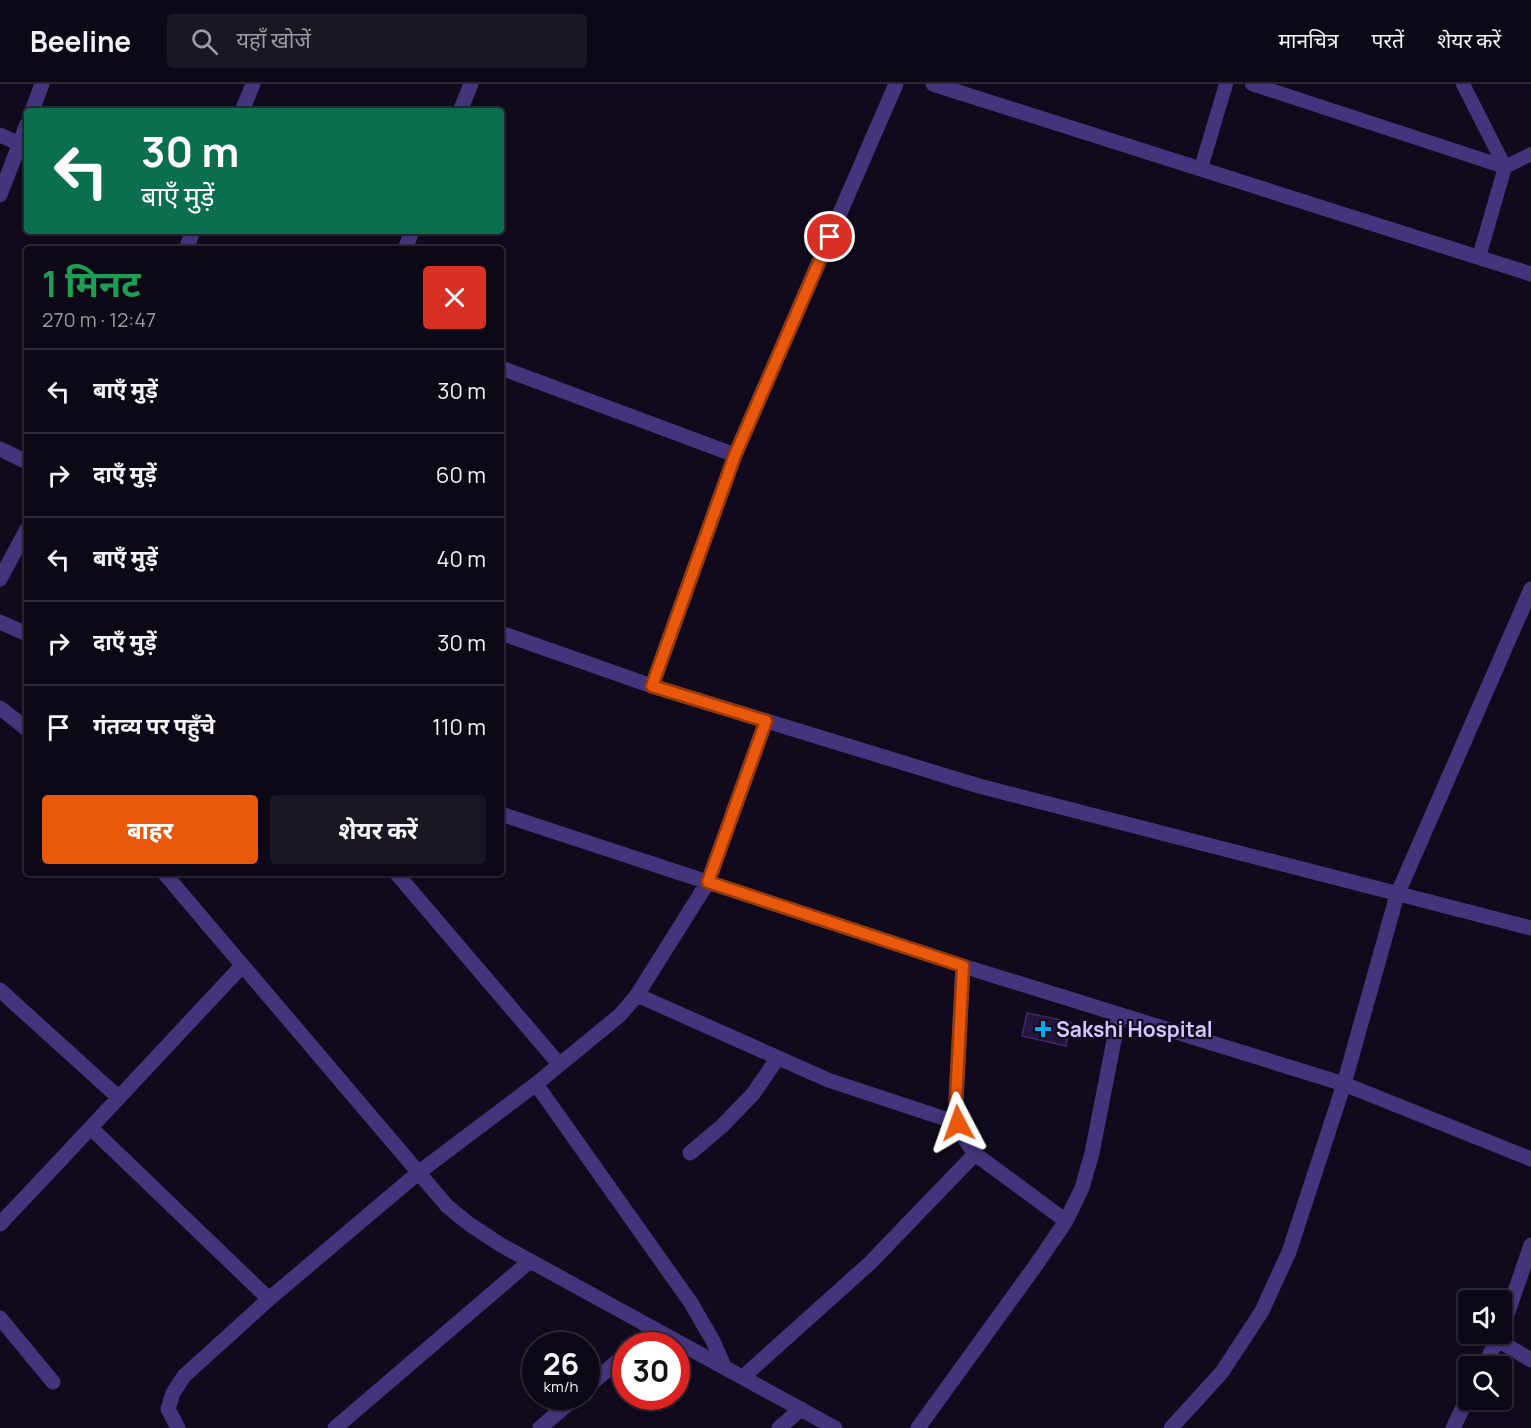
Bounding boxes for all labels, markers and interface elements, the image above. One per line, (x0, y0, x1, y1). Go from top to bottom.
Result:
search box (167, 14, 587, 68)
text: Beeline (30, 22, 131, 60)
icon: search (188, 25, 221, 58)
text: यहाँ खोजें (236, 25, 311, 55)
text: मानचित्र (1279, 26, 1339, 54)
text: परतें (1372, 26, 1404, 54)
text: शेयर करें (1437, 26, 1501, 54)
text: 30 m (141, 122, 239, 180)
icon: left (42, 132, 120, 210)
text: बाएँ मुड़ें (141, 177, 214, 214)
pin (804, 211, 855, 262)
icon: arrive (813, 220, 846, 253)
text: 1 मिनट (42, 259, 141, 308)
button: close (423, 266, 486, 329)
text: 270 m · 12:47 (42, 306, 156, 333)
icon: left (42, 375, 75, 408)
text: बाएँ मुड़ें (93, 375, 158, 405)
text: 30 m (437, 376, 486, 406)
icon: right (42, 459, 75, 492)
text: दाएँ मुड़ें (93, 459, 156, 489)
text: 60 m (436, 460, 486, 490)
icon: left (42, 543, 75, 576)
text: बाएँ मुड़ें (93, 543, 158, 573)
text: 40 m (437, 544, 486, 574)
icon: right (42, 627, 75, 660)
text: दाएँ मुड़ें (93, 627, 156, 657)
text: 30 m (437, 628, 486, 658)
icon: arrive (42, 711, 75, 744)
text: गंतव्य पर पहुँचे (93, 711, 215, 741)
text: 110 m (432, 712, 486, 742)
button: बाहर (42, 795, 258, 864)
button: शेयर करें (270, 795, 486, 864)
place label: Sakshi Hospital (1056, 1015, 1213, 1043)
marker: Sakshi Hospital (1034, 1020, 1052, 1038)
position arrow (926, 1091, 990, 1155)
map controls (1458, 1290, 1512, 1410)
button: sound (1458, 1290, 1512, 1344)
speed limit sign: 30 (612, 1332, 690, 1410)
text: 26 (543, 1343, 579, 1384)
button: search (1458, 1356, 1512, 1410)
text: km/h (544, 1376, 578, 1397)

